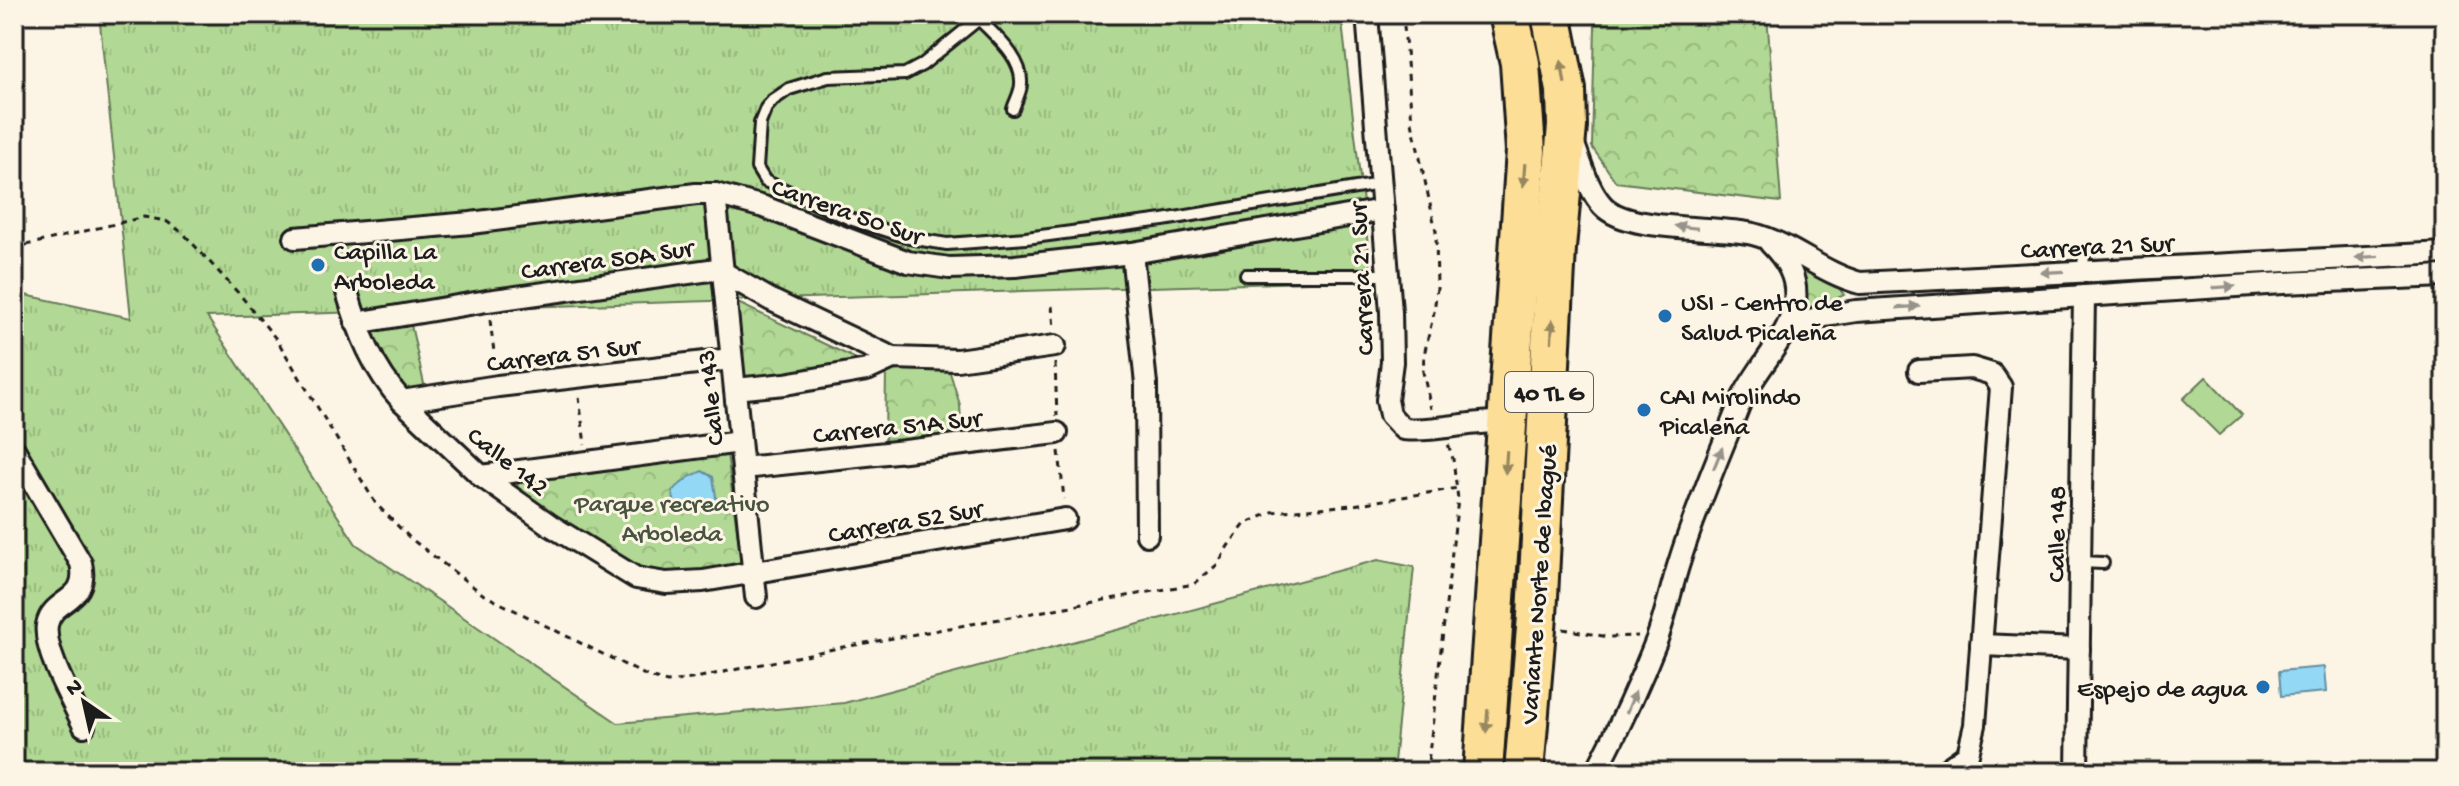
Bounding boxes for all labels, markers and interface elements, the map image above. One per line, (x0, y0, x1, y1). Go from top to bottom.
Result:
one-way arrow (1557, 59, 1569, 84)
one-way arrow (1517, 163, 1530, 188)
street label: Carrera 50 Sur (767, 174, 929, 256)
street label: Carrera 21 Sur (1345, 199, 1384, 356)
one-way arrow (1673, 220, 1698, 233)
street label: Carrera 21 Sur (2020, 230, 2177, 269)
street label: Carrera 50A Sur (520, 235, 698, 290)
place label: Capilla La Arboleda (334, 239, 439, 300)
one-way arrow (2354, 251, 2379, 264)
marker: Capilla La Arboleda (309, 256, 327, 274)
one-way arrow (2038, 266, 2064, 279)
one-way arrow (2212, 280, 2237, 293)
place label: USI - Centro de Salud Picaleña (1681, 290, 1843, 351)
one-way arrow (1896, 300, 1921, 313)
marker: USI - Centro de Salud Picaleña (1656, 307, 1674, 325)
one-way arrow (1545, 318, 1558, 343)
street label: Carrera 51 Sur (485, 332, 645, 382)
street label: Calle 143 (693, 348, 734, 447)
road number: 40 TL G (1505, 372, 1593, 412)
place label: CAI Mirolindo Picaleña (1659, 384, 1801, 445)
marker: CAI Mirolindo Picaleña (1635, 401, 1653, 419)
street label: Carrera 51A Sur (812, 405, 986, 454)
street label: Calle 142 (459, 422, 553, 505)
street label: Variante Norte de Ibagué (1516, 443, 1567, 726)
one-way arrow (1712, 445, 1725, 469)
one-way arrow (1499, 450, 1512, 475)
street label: Calle 148 (2043, 486, 2076, 583)
park label: Parque recreativo Arboleda (573, 491, 770, 552)
street label: Carrera 52 Sur (826, 495, 988, 553)
north arrow (44, 662, 124, 742)
text: N (62, 674, 88, 704)
place label: Espejo de agua (2077, 676, 2249, 707)
marker: Espejo de agua (2254, 678, 2272, 696)
one-way arrow (1624, 690, 1637, 714)
one-way arrow (1480, 709, 1493, 734)

